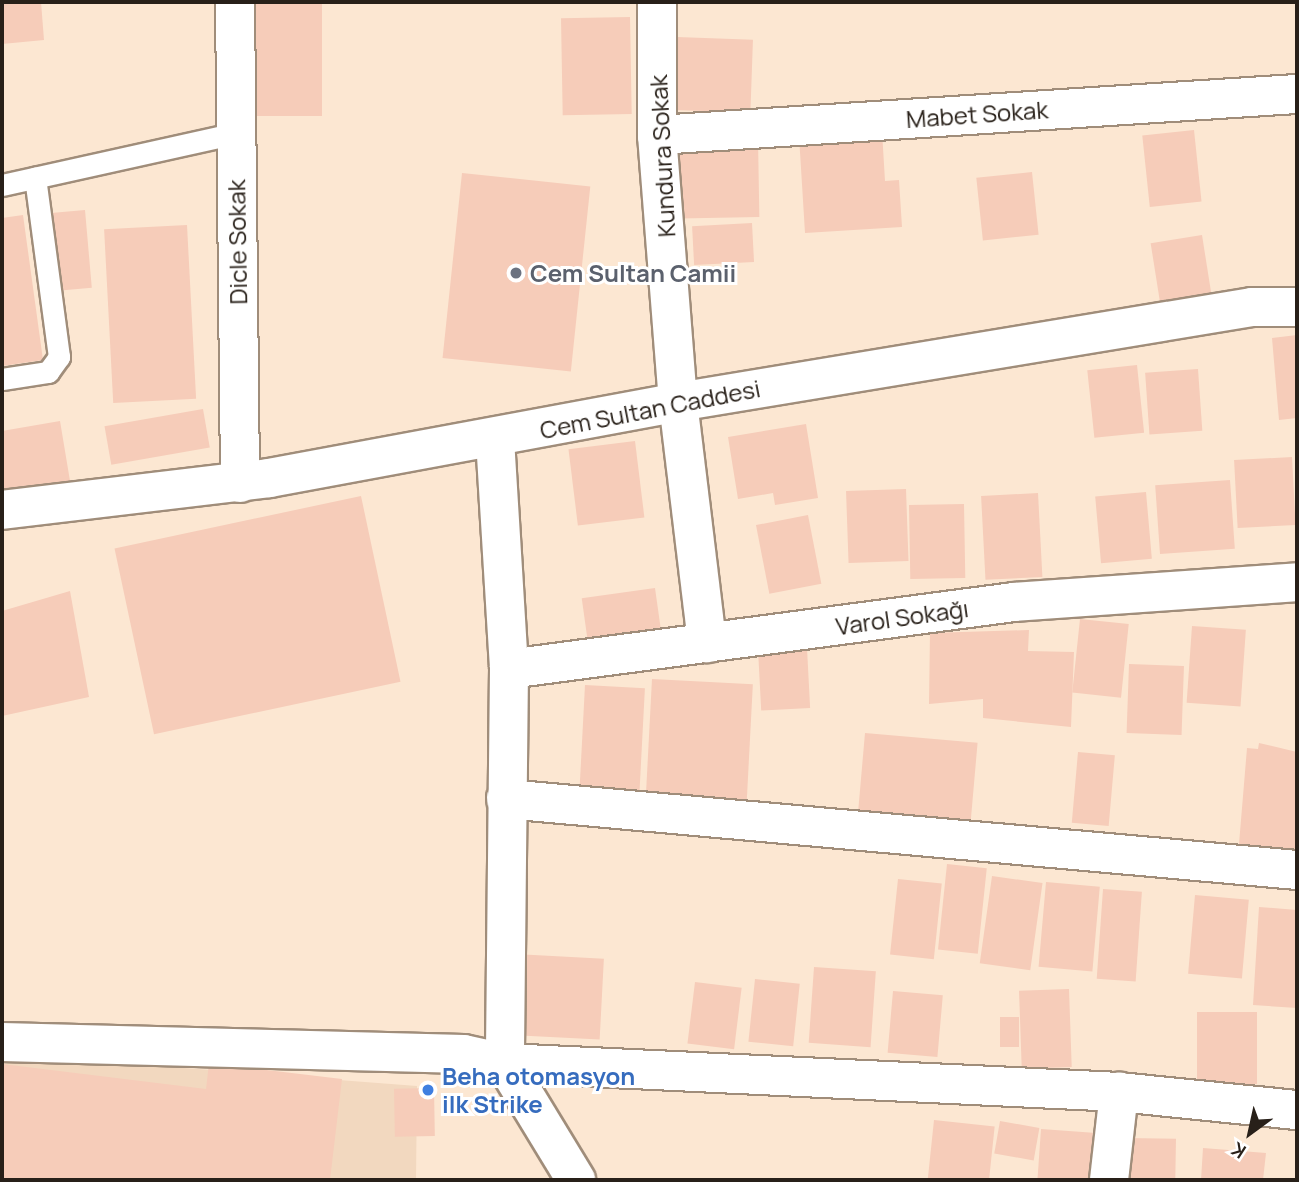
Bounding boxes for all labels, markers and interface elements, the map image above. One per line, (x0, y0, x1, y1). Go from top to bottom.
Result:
street label: Kundura Sokak (643, 74, 681, 238)
street label: Mabet Sokak (905, 95, 1049, 133)
street label: Dicle Sokak (222, 179, 252, 305)
place label: Cem Sultan Camii (530, 259, 736, 287)
marker: Cem Sultan Camii (508, 265, 524, 281)
street label: Cem Sultan Caddesi (537, 374, 763, 444)
street label: Varol Sokağı (834, 593, 970, 641)
place label: Beha otomasyon ilk Strike (442, 1062, 635, 1118)
marker: Beha otomasyon ilk Strike (420, 1082, 436, 1098)
north arrow (1215, 1098, 1285, 1168)
text: K (1226, 1136, 1251, 1165)

